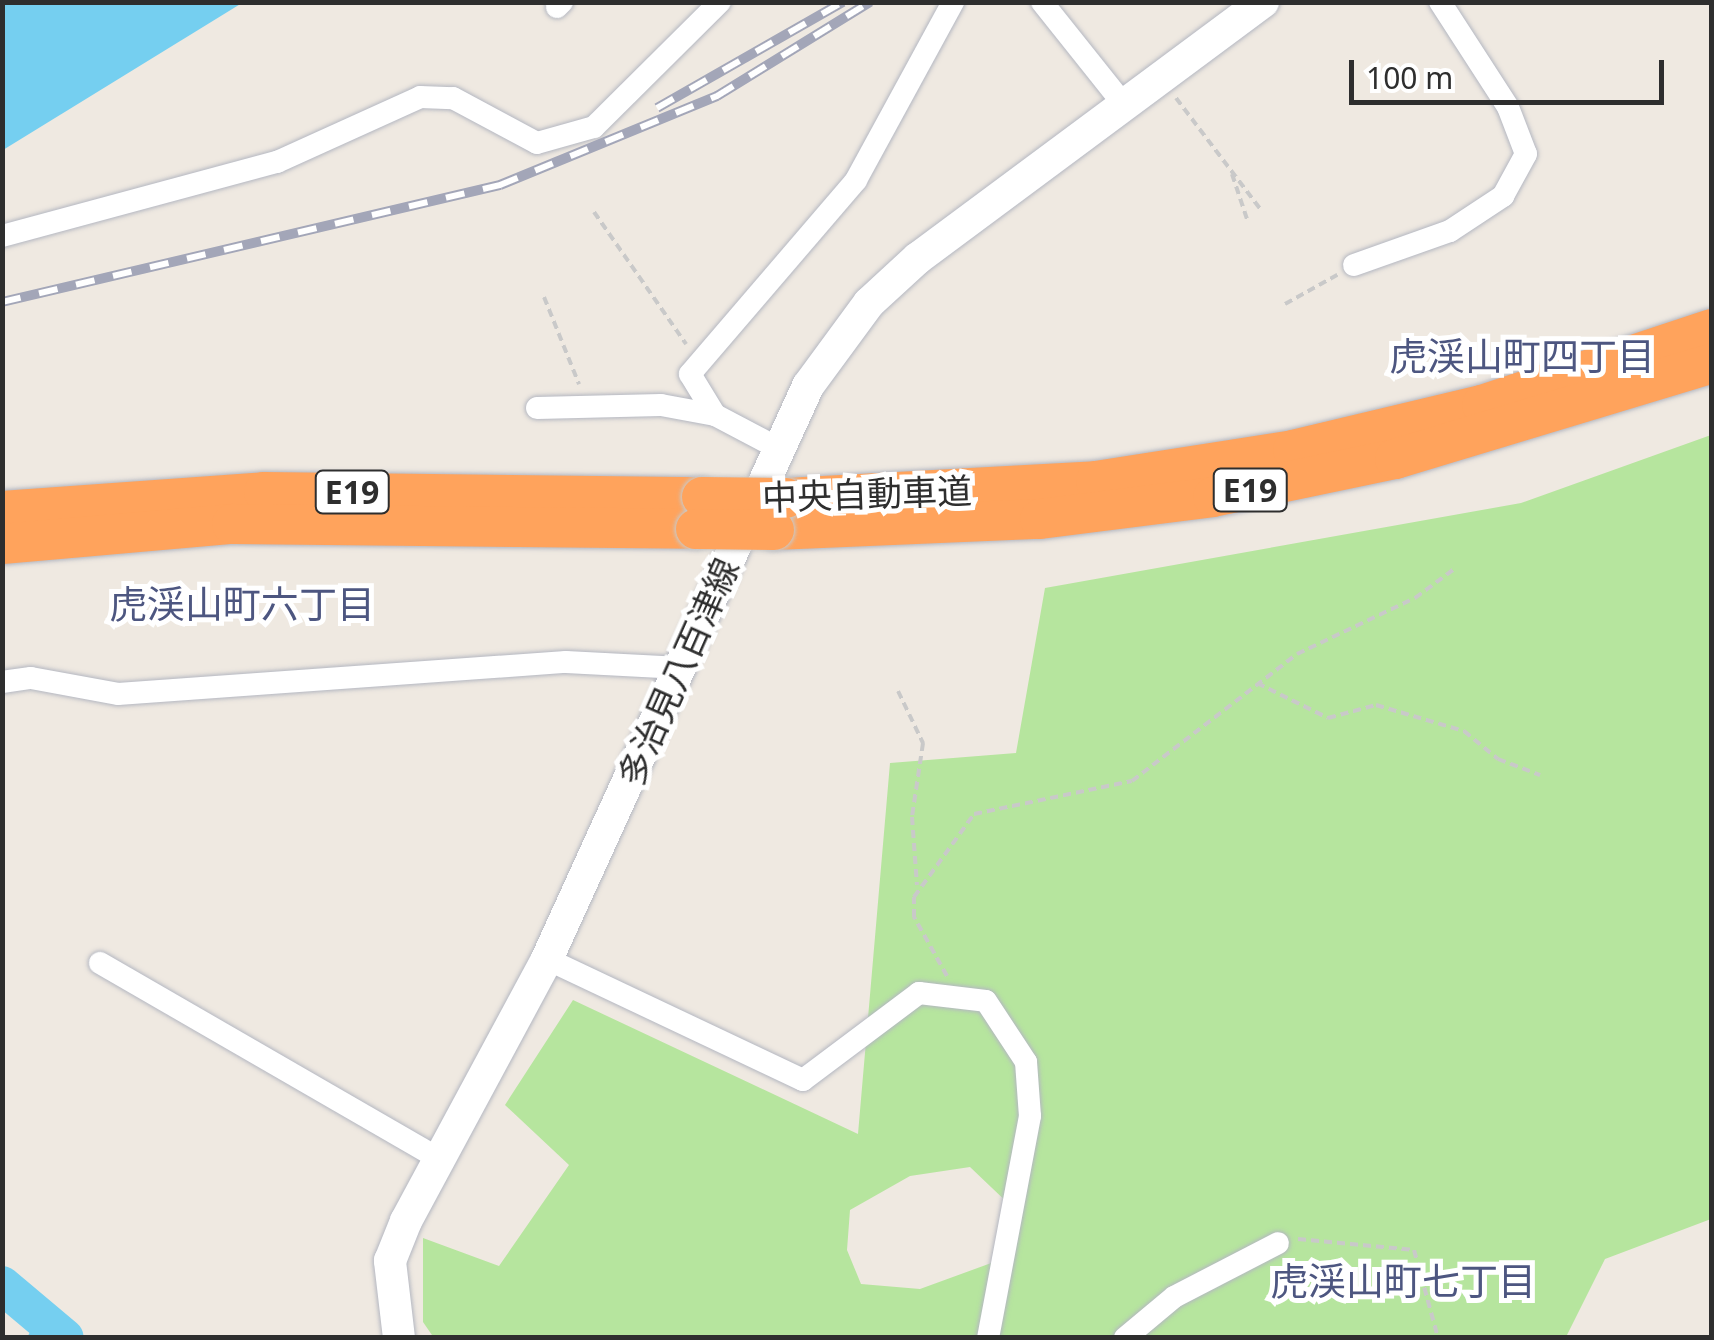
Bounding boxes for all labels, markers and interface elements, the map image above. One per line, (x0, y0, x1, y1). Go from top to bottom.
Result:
scale bar (1354, 40, 1669, 102)
text: 100 m (1366, 57, 1453, 98)
district label: 虎渓山町四丁目 (1389, 333, 1655, 379)
road number: E19 (1212, 463, 1288, 517)
road number: E19 (314, 465, 390, 519)
street label: 中央自動車道 (761, 469, 973, 519)
street label: 多治見八百津線 (609, 552, 747, 792)
district label: 虎渓山町六丁目 (109, 581, 375, 627)
district label: 虎渓山町七丁目 (1270, 1258, 1536, 1304)

